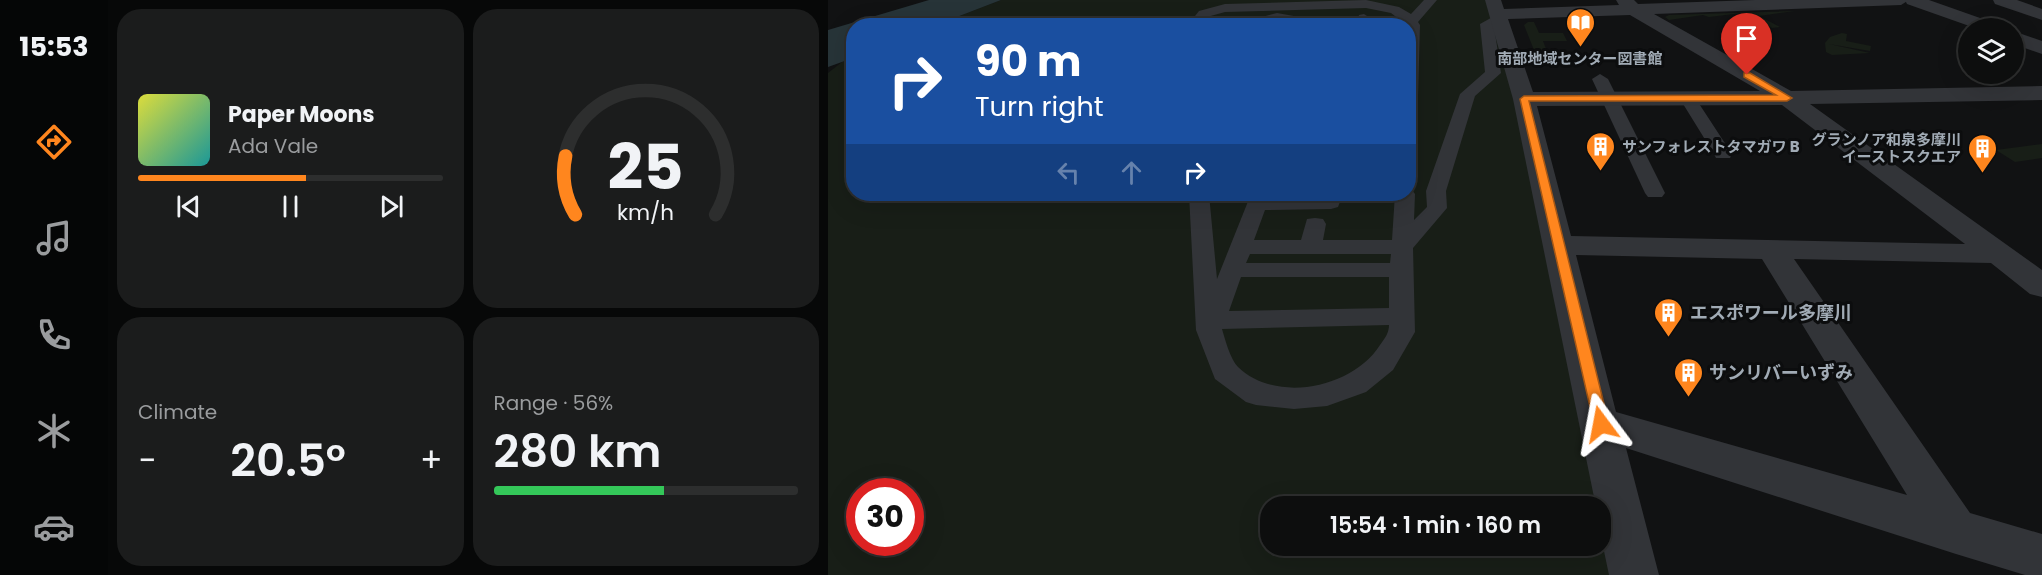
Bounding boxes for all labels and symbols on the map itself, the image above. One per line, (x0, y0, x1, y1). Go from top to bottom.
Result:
library icon: 南部地域センター図書館 (1564, 7, 1596, 49)
pin (1721, 13, 1772, 75)
place label: 南部地域センター図書館 (1497, 48, 1663, 69)
place label: グランノア和泉多摩川 イーストスクエア (1812, 129, 1961, 167)
building icon: サンフォレストタマガワ B (1585, 130, 1617, 172)
building icon: グランノア和泉多摩川 イーストスクエア (1966, 132, 1998, 174)
place label: サンフォレストタマガワ B (1622, 136, 1800, 157)
building icon: エスポワール多摩川 (1653, 296, 1685, 338)
place label: エスポワール多摩川 (1690, 300, 1852, 325)
building icon: サンリバーいずみ (1672, 356, 1704, 398)
place label: サンリバーいずみ (1709, 360, 1853, 385)
position arrow (1569, 392, 1633, 456)
speed limit sign: 30 (846, 478, 924, 556)

